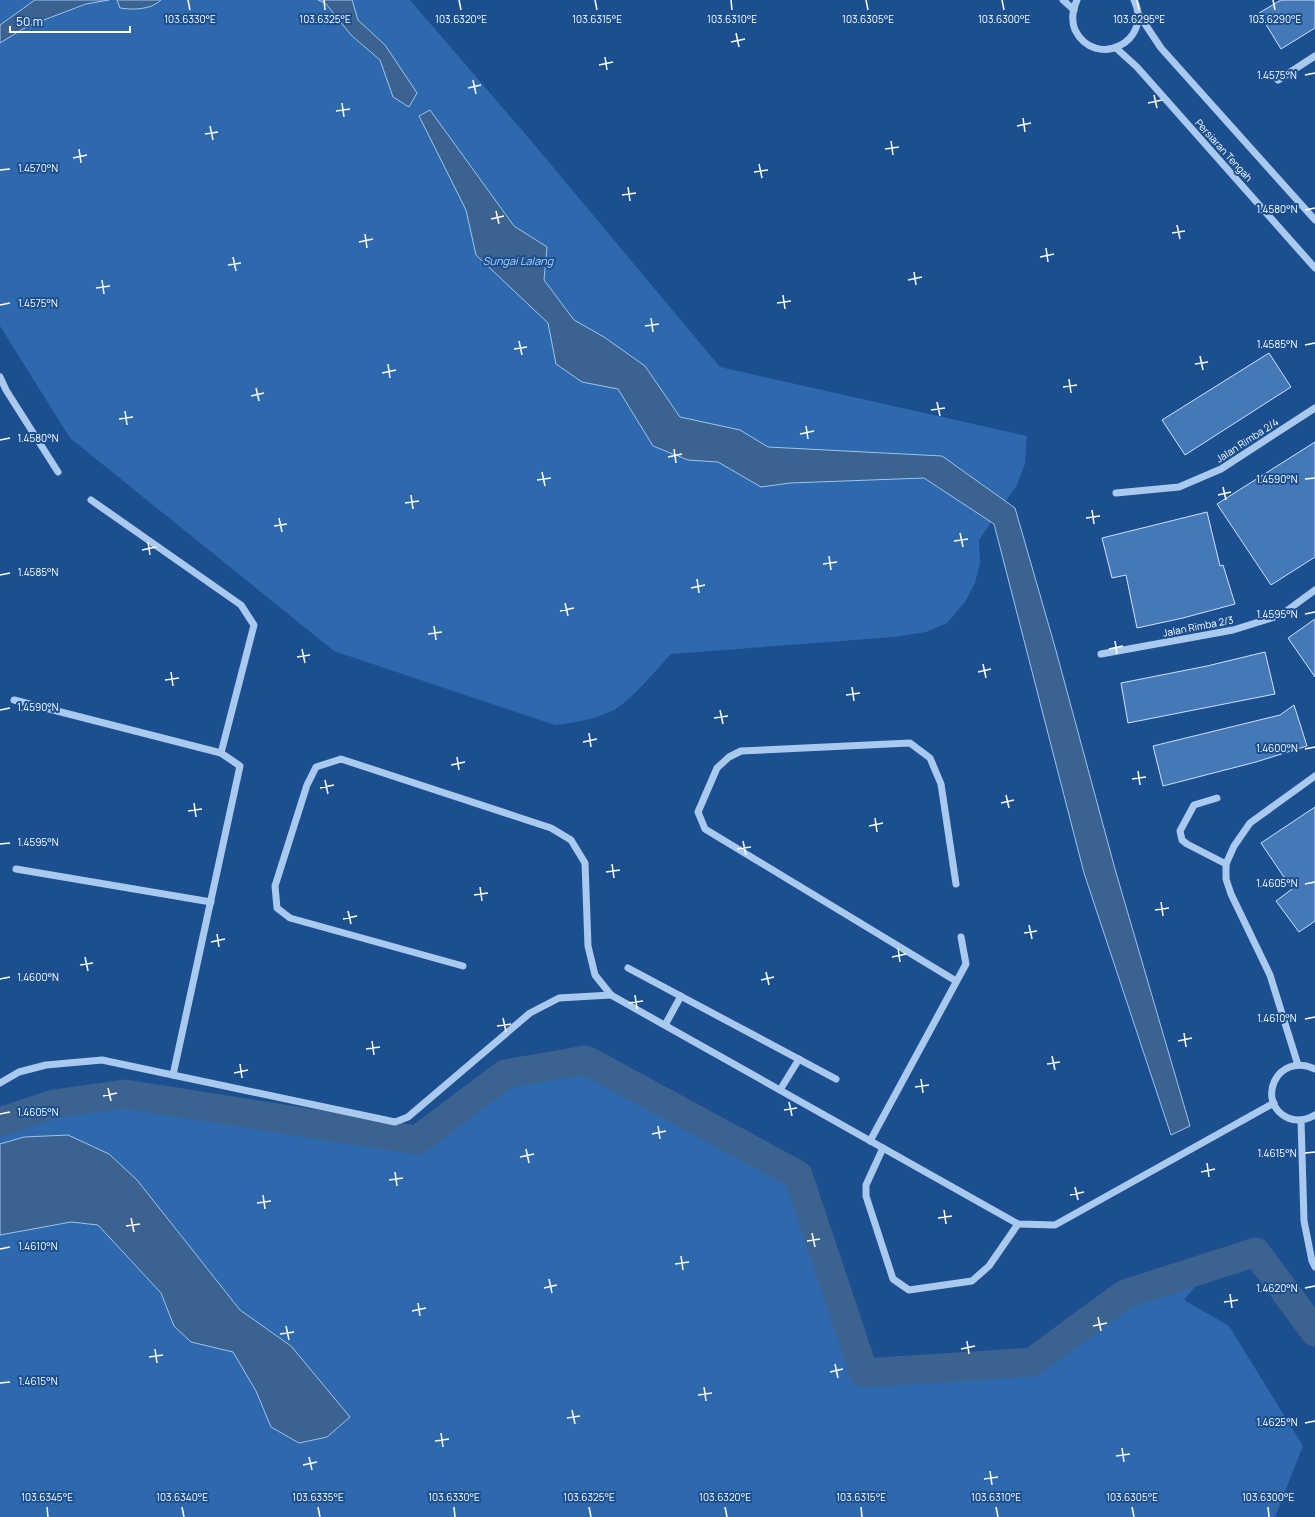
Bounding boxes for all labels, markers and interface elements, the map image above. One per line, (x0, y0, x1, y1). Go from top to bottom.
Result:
scale bar (10, 8, 130, 34)
text: 103.6330°E (164, 12, 216, 26)
text: 103.6325°E (299, 12, 351, 26)
text: 103.6320°E (435, 12, 487, 26)
text: 103.6315°E (572, 12, 622, 26)
text: 103.6310°E (707, 12, 757, 26)
text: 103.6305°E (842, 12, 894, 26)
text: 103.6300°E (978, 12, 1030, 26)
text: 103.6295°E (1113, 12, 1165, 26)
text: 103.6290°E (1249, 12, 1302, 26)
text: 50 m (16, 13, 43, 30)
text: 1.4575°N (1257, 68, 1297, 82)
street label: Persiaran Tengah (1192, 116, 1256, 184)
text: 1.4570°N (18, 161, 58, 175)
text: 1.4580°N (1257, 202, 1298, 216)
water label: Sungai Lalang (483, 253, 555, 268)
text: 1.4575°N (18, 296, 58, 310)
text: 1.4585°N (1257, 337, 1297, 351)
street label: Jalan Rimba 2/4 (1213, 414, 1281, 466)
text: 1.4580°N (18, 431, 59, 445)
text: 1.4590°N (1256, 472, 1298, 486)
text: 1.4585°N (18, 565, 58, 579)
text: 1.4595°N (1256, 607, 1298, 621)
street label: Jalan Rimba 2/3 (1161, 612, 1235, 640)
text: 1.4590°N (17, 700, 59, 714)
text: 1.4600°N (1256, 741, 1298, 755)
text: 1.4595°N (17, 835, 59, 849)
text: 1.4605°N (1256, 876, 1298, 890)
text: 1.4600°N (17, 970, 59, 984)
text: 1.4610°N (1257, 1011, 1297, 1025)
text: 1.4605°N (17, 1105, 59, 1119)
text: 1.4615°N (1257, 1146, 1297, 1160)
text: 1.4610°N (18, 1239, 58, 1253)
text: 1.4620°N (1256, 1281, 1298, 1295)
text: 1.4615°N (18, 1374, 58, 1388)
text: 1.4625°N (1257, 1415, 1298, 1429)
text: 103.6345°E (21, 1490, 73, 1504)
text: 103.6340°E (156, 1490, 208, 1504)
text: 103.6335°E (292, 1490, 344, 1504)
text: 103.6330°E (428, 1490, 480, 1504)
text: 103.6325°E (563, 1490, 615, 1504)
text: 103.6320°E (699, 1490, 751, 1504)
text: 103.6315°E (836, 1490, 886, 1504)
text: 103.6310°E (971, 1490, 1021, 1504)
text: 103.6305°E (1106, 1490, 1158, 1504)
text: 103.6300°E (1242, 1490, 1294, 1504)

